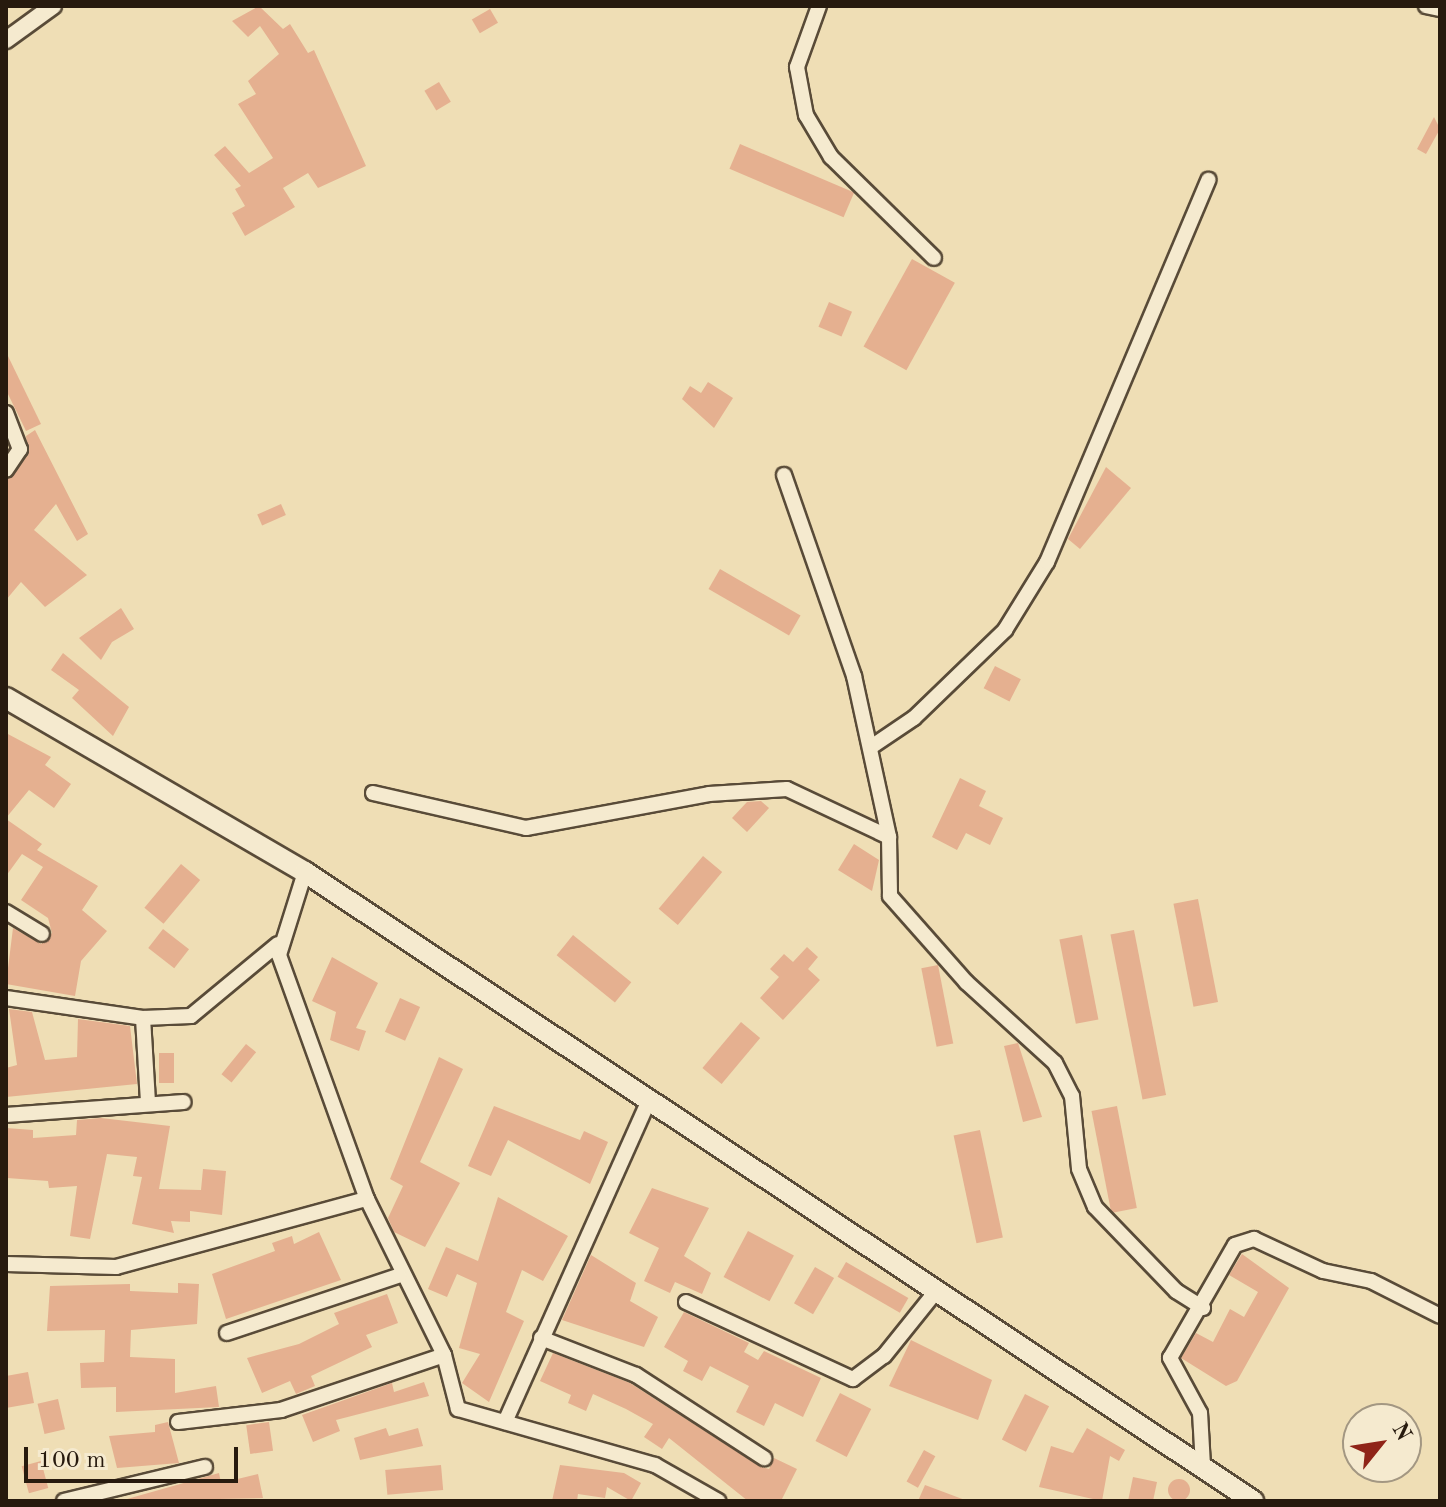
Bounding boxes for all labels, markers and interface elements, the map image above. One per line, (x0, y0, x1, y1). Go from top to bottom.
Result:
north arrow (1342, 1403, 1422, 1483)
text: N (1387, 1419, 1415, 1445)
scale bar (28, 1431, 242, 1481)
text: 100 m (38, 1449, 106, 1473)

